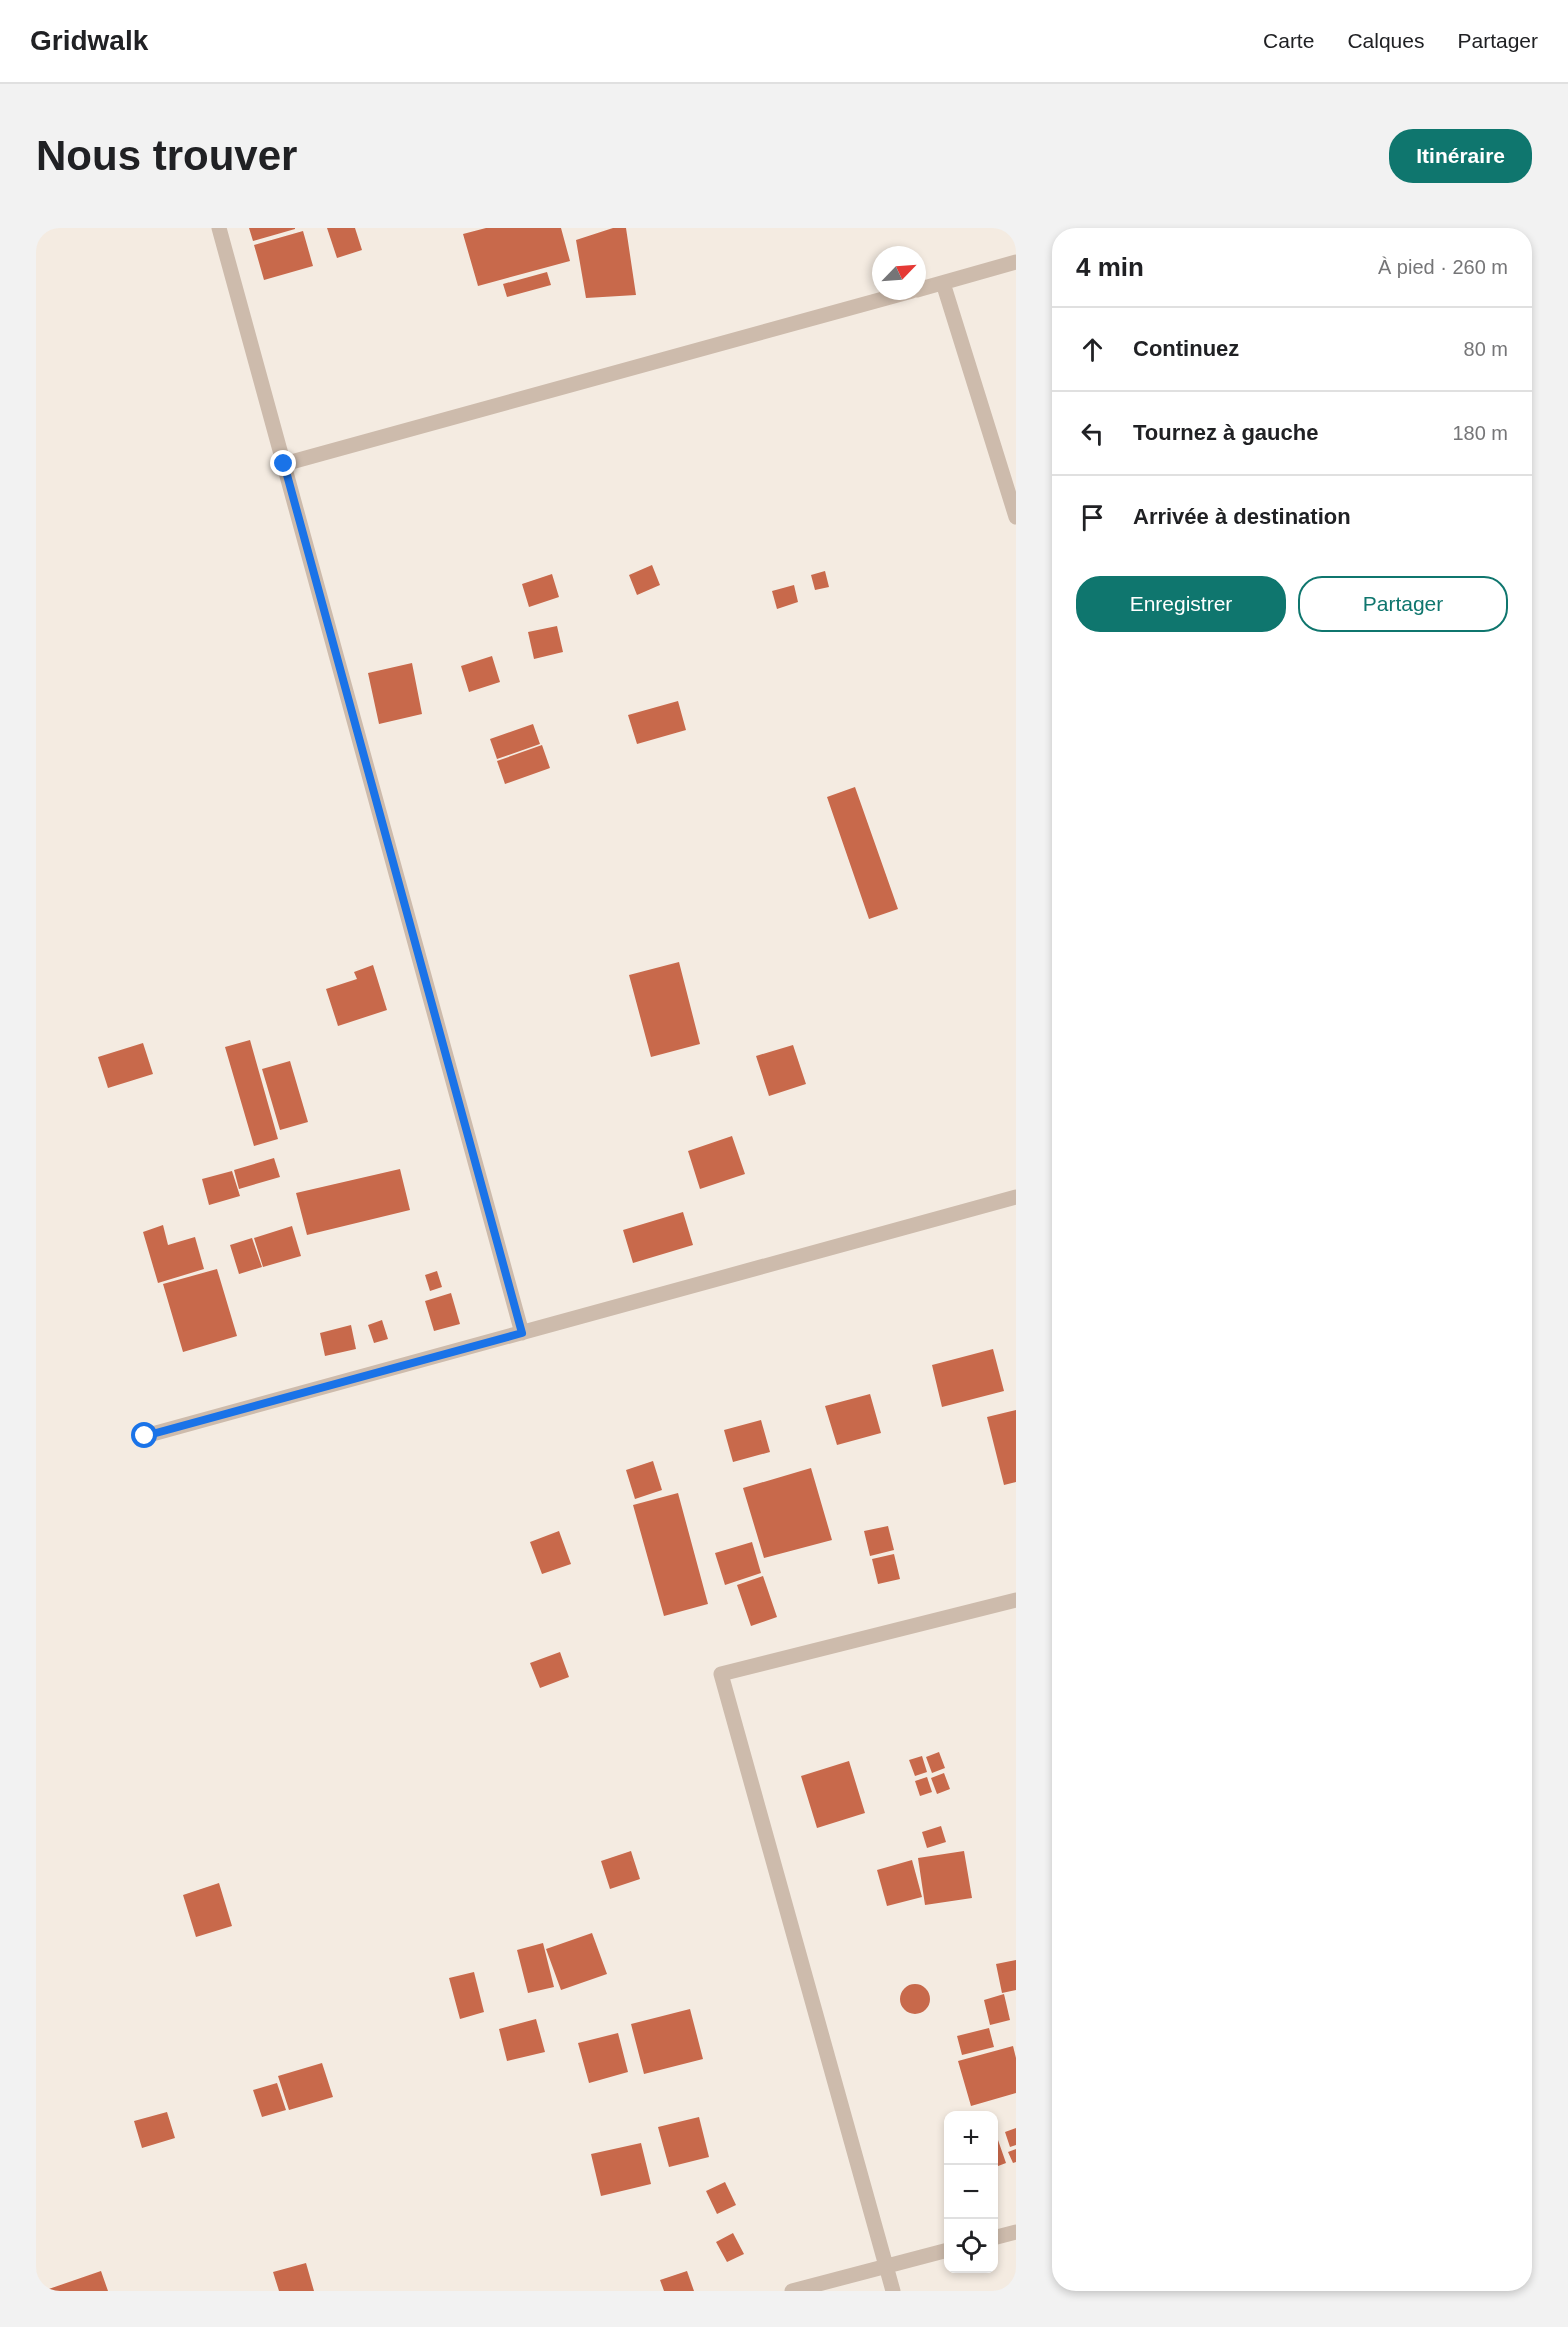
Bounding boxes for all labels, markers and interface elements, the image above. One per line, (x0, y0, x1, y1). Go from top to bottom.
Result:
text: Gridwalk (30, 25, 148, 56)
text: Carte (1263, 29, 1314, 52)
text: Calques (1347, 29, 1424, 52)
text: Partager (1457, 29, 1538, 52)
button: Itinéraire (1389, 129, 1532, 183)
text: Nous trouver (36, 132, 297, 179)
north arrow (872, 246, 926, 300)
text: 4 min (1076, 252, 1144, 282)
text: À pied · 260 m (1378, 256, 1508, 278)
icon: ahead (1076, 333, 1109, 366)
text: Continuez (1133, 336, 1239, 361)
text: 80 m (1464, 338, 1508, 360)
icon: left (1076, 417, 1109, 450)
text: Tournez à gauche (1133, 420, 1318, 445)
text: 180 m (1452, 422, 1508, 444)
route end (270, 450, 296, 476)
icon: arrive (1076, 501, 1109, 534)
text: Arrivée à destination (1133, 504, 1351, 529)
button: Enregistrer (1076, 576, 1286, 632)
button: Partager (1298, 576, 1508, 632)
route start (131, 1422, 157, 1448)
map controls (944, 2111, 998, 2273)
button: + (944, 2111, 998, 2165)
button: − (944, 2165, 998, 2219)
button: locate (944, 2219, 998, 2273)

